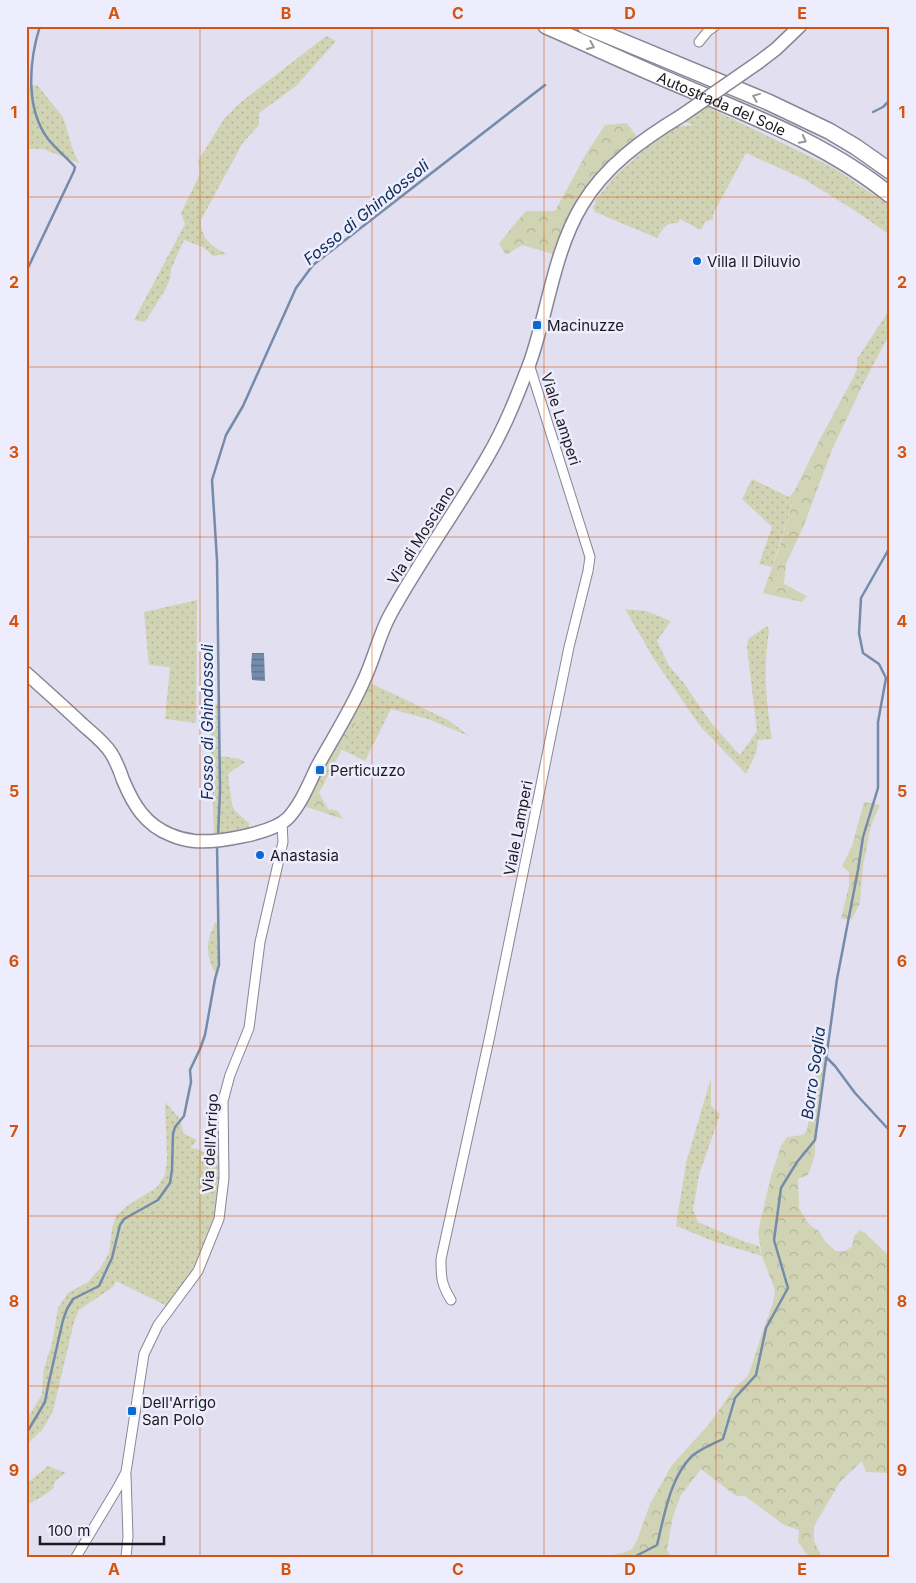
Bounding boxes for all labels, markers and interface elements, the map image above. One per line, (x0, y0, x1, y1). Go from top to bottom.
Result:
text: A (108, 3, 120, 23)
text: B (281, 3, 291, 23)
text: C (452, 3, 464, 23)
text: D (624, 3, 636, 23)
text: E (797, 3, 807, 23)
one-way arrow (586, 40, 595, 50)
street label: Autostrada del Sole (654, 67, 789, 140)
one-way arrow (752, 93, 761, 103)
text: 1 (11, 102, 17, 122)
text: 1 (899, 102, 905, 122)
one-way arrow (798, 134, 807, 144)
water label: Fosso di Ghindossoli (299, 154, 434, 269)
place label: Villa Il Diluvio (707, 252, 801, 271)
marker: Villa Il Diluvio (691, 255, 703, 267)
text: 2 (9, 272, 19, 292)
text: 2 (897, 272, 907, 292)
place label: Macinuzze (547, 316, 624, 335)
marker: Macinuzze (531, 319, 543, 331)
street label: Viale Lamperi (537, 370, 585, 468)
text: 3 (9, 442, 19, 462)
text: 3 (897, 442, 907, 462)
street label: Via di Mosciano (383, 482, 459, 588)
text: 4 (9, 611, 20, 631)
text: 4 (897, 611, 908, 631)
water label: Fosso di Ghindossoli (197, 643, 217, 800)
place label: Perticuzzo (330, 761, 405, 780)
marker: Perticuzzo (314, 764, 326, 776)
street label: Viale Lamperi (499, 779, 537, 877)
text: 5 (9, 781, 19, 801)
text: 5 (897, 781, 907, 801)
place label: Anastasia (270, 846, 339, 865)
marker: Anastasia (254, 849, 266, 861)
text: 6 (9, 951, 19, 971)
text: 6 (897, 951, 907, 971)
water label: Borro Soglia (797, 1025, 829, 1121)
street label: Via dell'Arrigo (198, 1093, 222, 1193)
text: 7 (9, 1121, 19, 1141)
text: 7 (897, 1121, 907, 1141)
text: 8 (9, 1291, 19, 1311)
text: 8 (897, 1291, 907, 1311)
place label: Dell'Arrigo San Polo (142, 1393, 216, 1429)
marker: Dell'Arrigo San Polo (126, 1405, 138, 1417)
text: 9 (9, 1460, 19, 1480)
text: 9 (897, 1460, 907, 1480)
scale bar (40, 1513, 164, 1545)
text: 100 m (48, 1521, 90, 1540)
text: A (108, 1559, 120, 1579)
text: B (281, 1559, 291, 1579)
text: C (452, 1559, 464, 1579)
text: D (624, 1559, 636, 1579)
text: E (797, 1559, 807, 1579)

